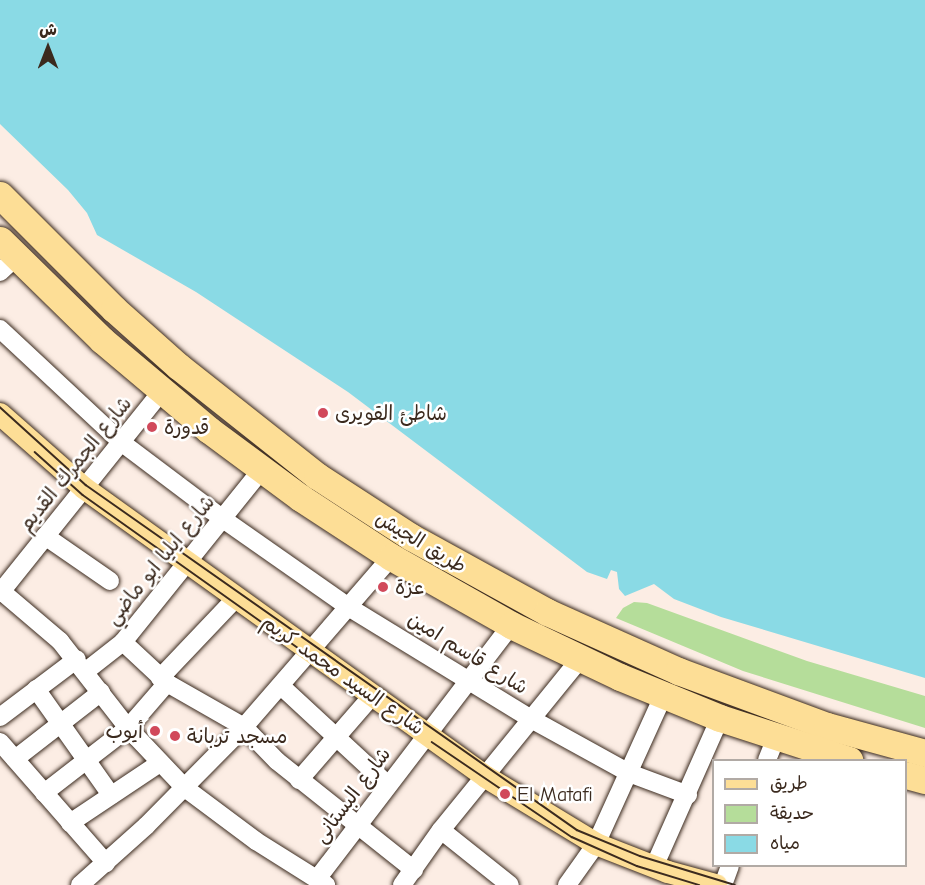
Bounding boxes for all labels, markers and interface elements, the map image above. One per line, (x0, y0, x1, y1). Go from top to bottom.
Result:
north arrow (18, 18, 78, 78)
text: ش (39, 21, 57, 39)
street label: شارع الجمرك القديم (13, 392, 137, 536)
place label: شاطئ القويرى (335, 401, 447, 425)
marker: شاطئ القويرى (316, 406, 330, 420)
place label: قدورة (164, 415, 209, 439)
marker: قدورة (145, 420, 159, 434)
street label: شارع ايليا ابو ماضي (100, 490, 220, 630)
street label: طريق الجيش (371, 506, 471, 578)
place label: عزة (395, 575, 424, 599)
marker: عزة (376, 580, 390, 594)
street label: شارع قاسم امين (404, 607, 532, 699)
street label: شارع السيد محمد كريم (257, 610, 429, 740)
place label: أيوب (106, 719, 143, 743)
marker: أيوب (148, 724, 162, 738)
place label: مسجد تربانة (187, 724, 287, 748)
marker: مسجد تربانة (168, 729, 182, 743)
street label: شارع البستانى (308, 742, 396, 848)
legend (712, 759, 907, 867)
text: طريق (770, 773, 808, 794)
place label: El Matafi (517, 782, 593, 806)
marker: El Matafi (498, 787, 512, 801)
text: حديقة (770, 803, 814, 824)
text: مياه (770, 833, 800, 854)

